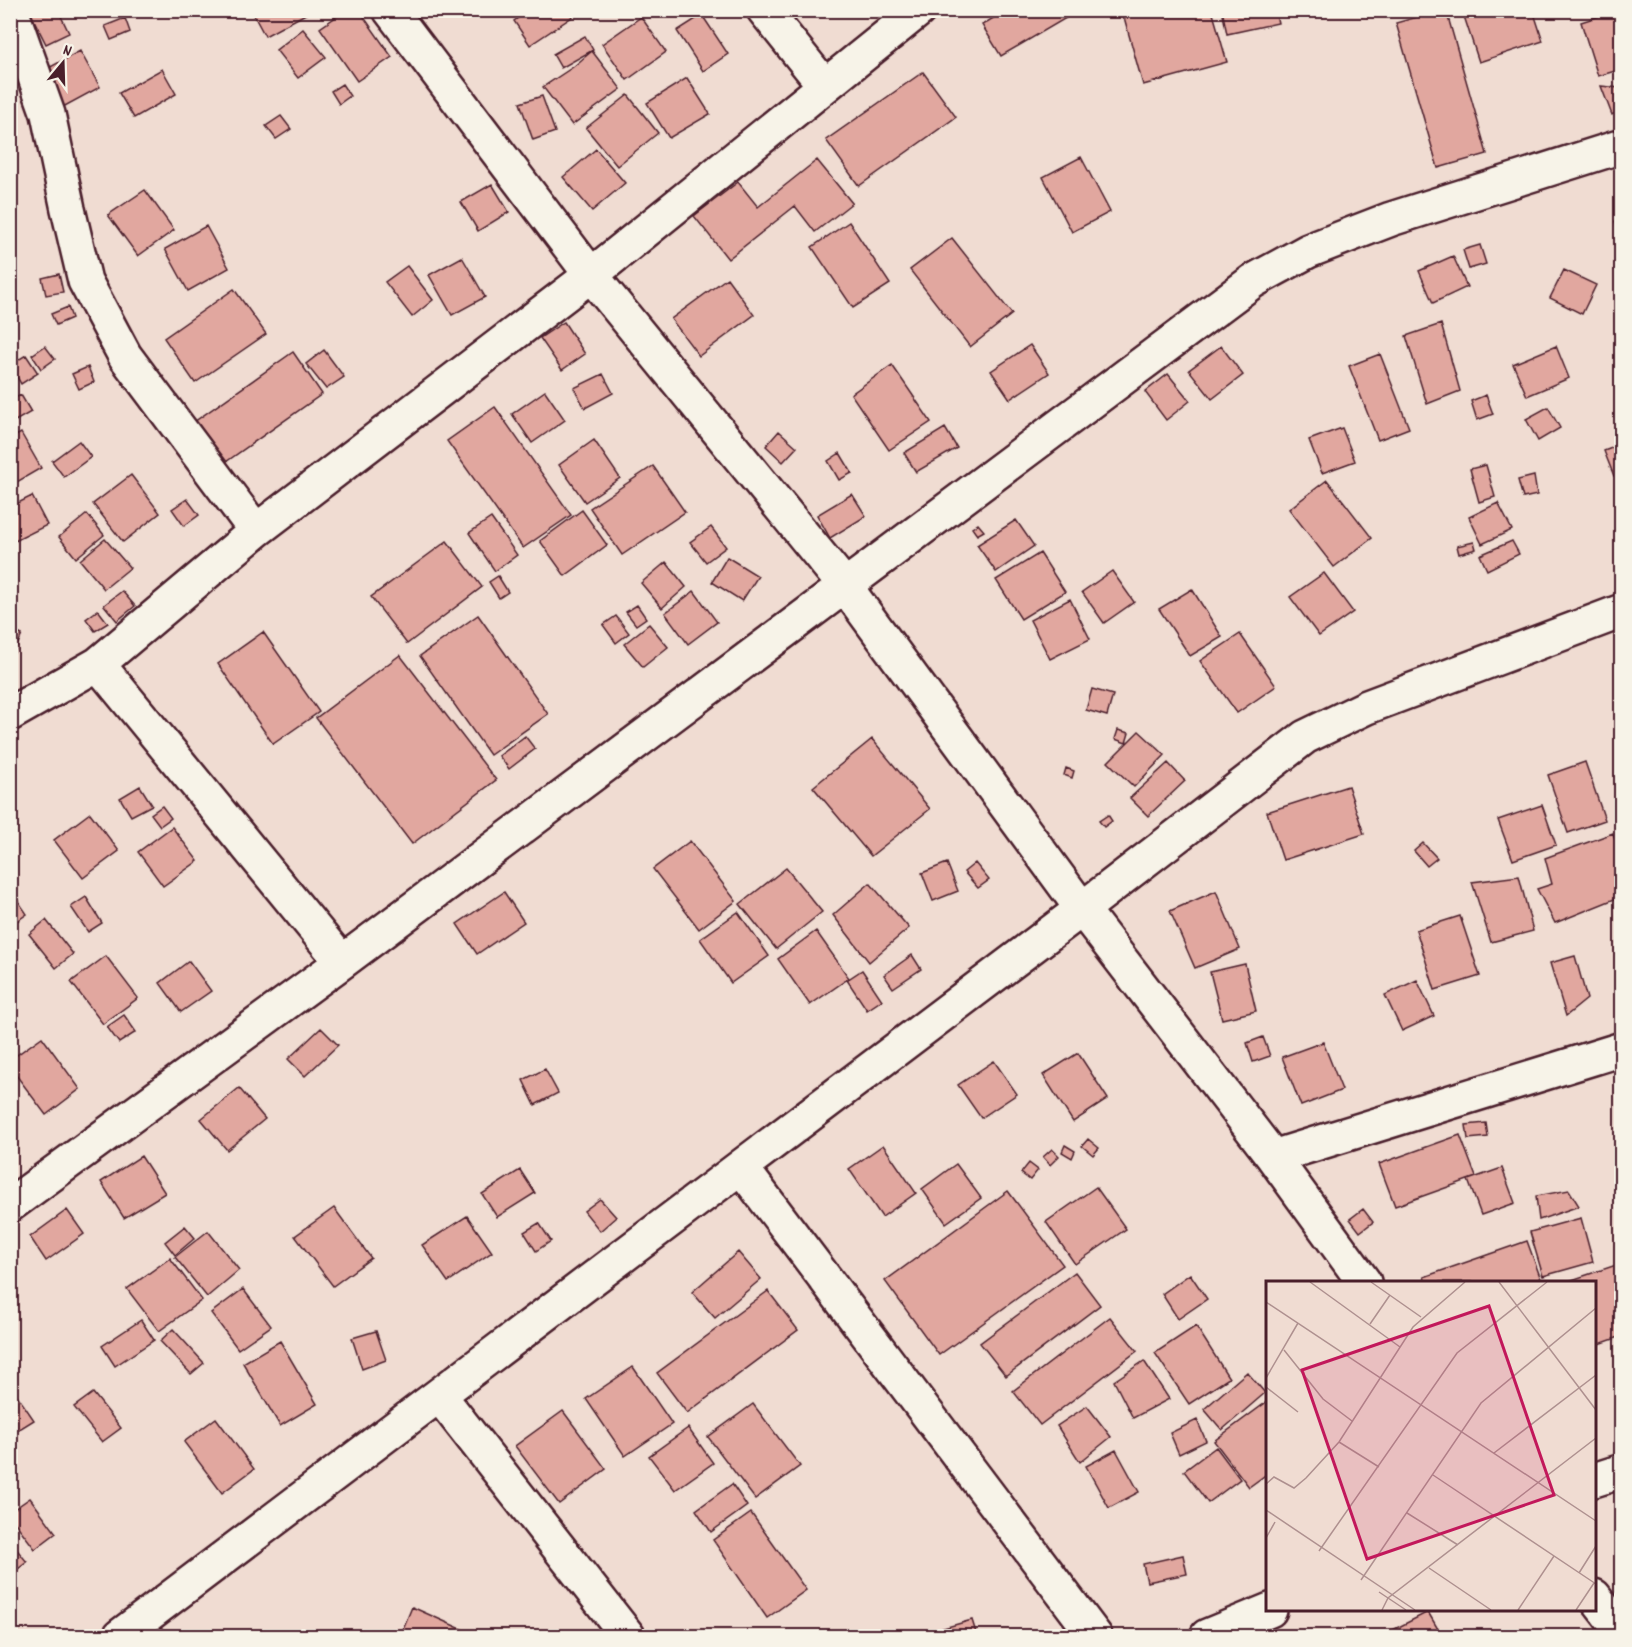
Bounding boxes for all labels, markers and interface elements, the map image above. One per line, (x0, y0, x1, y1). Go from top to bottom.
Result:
north arrow (33, 33, 93, 93)
text: N (60, 39, 75, 63)
inset map (1266, 1281, 1596, 1611)

